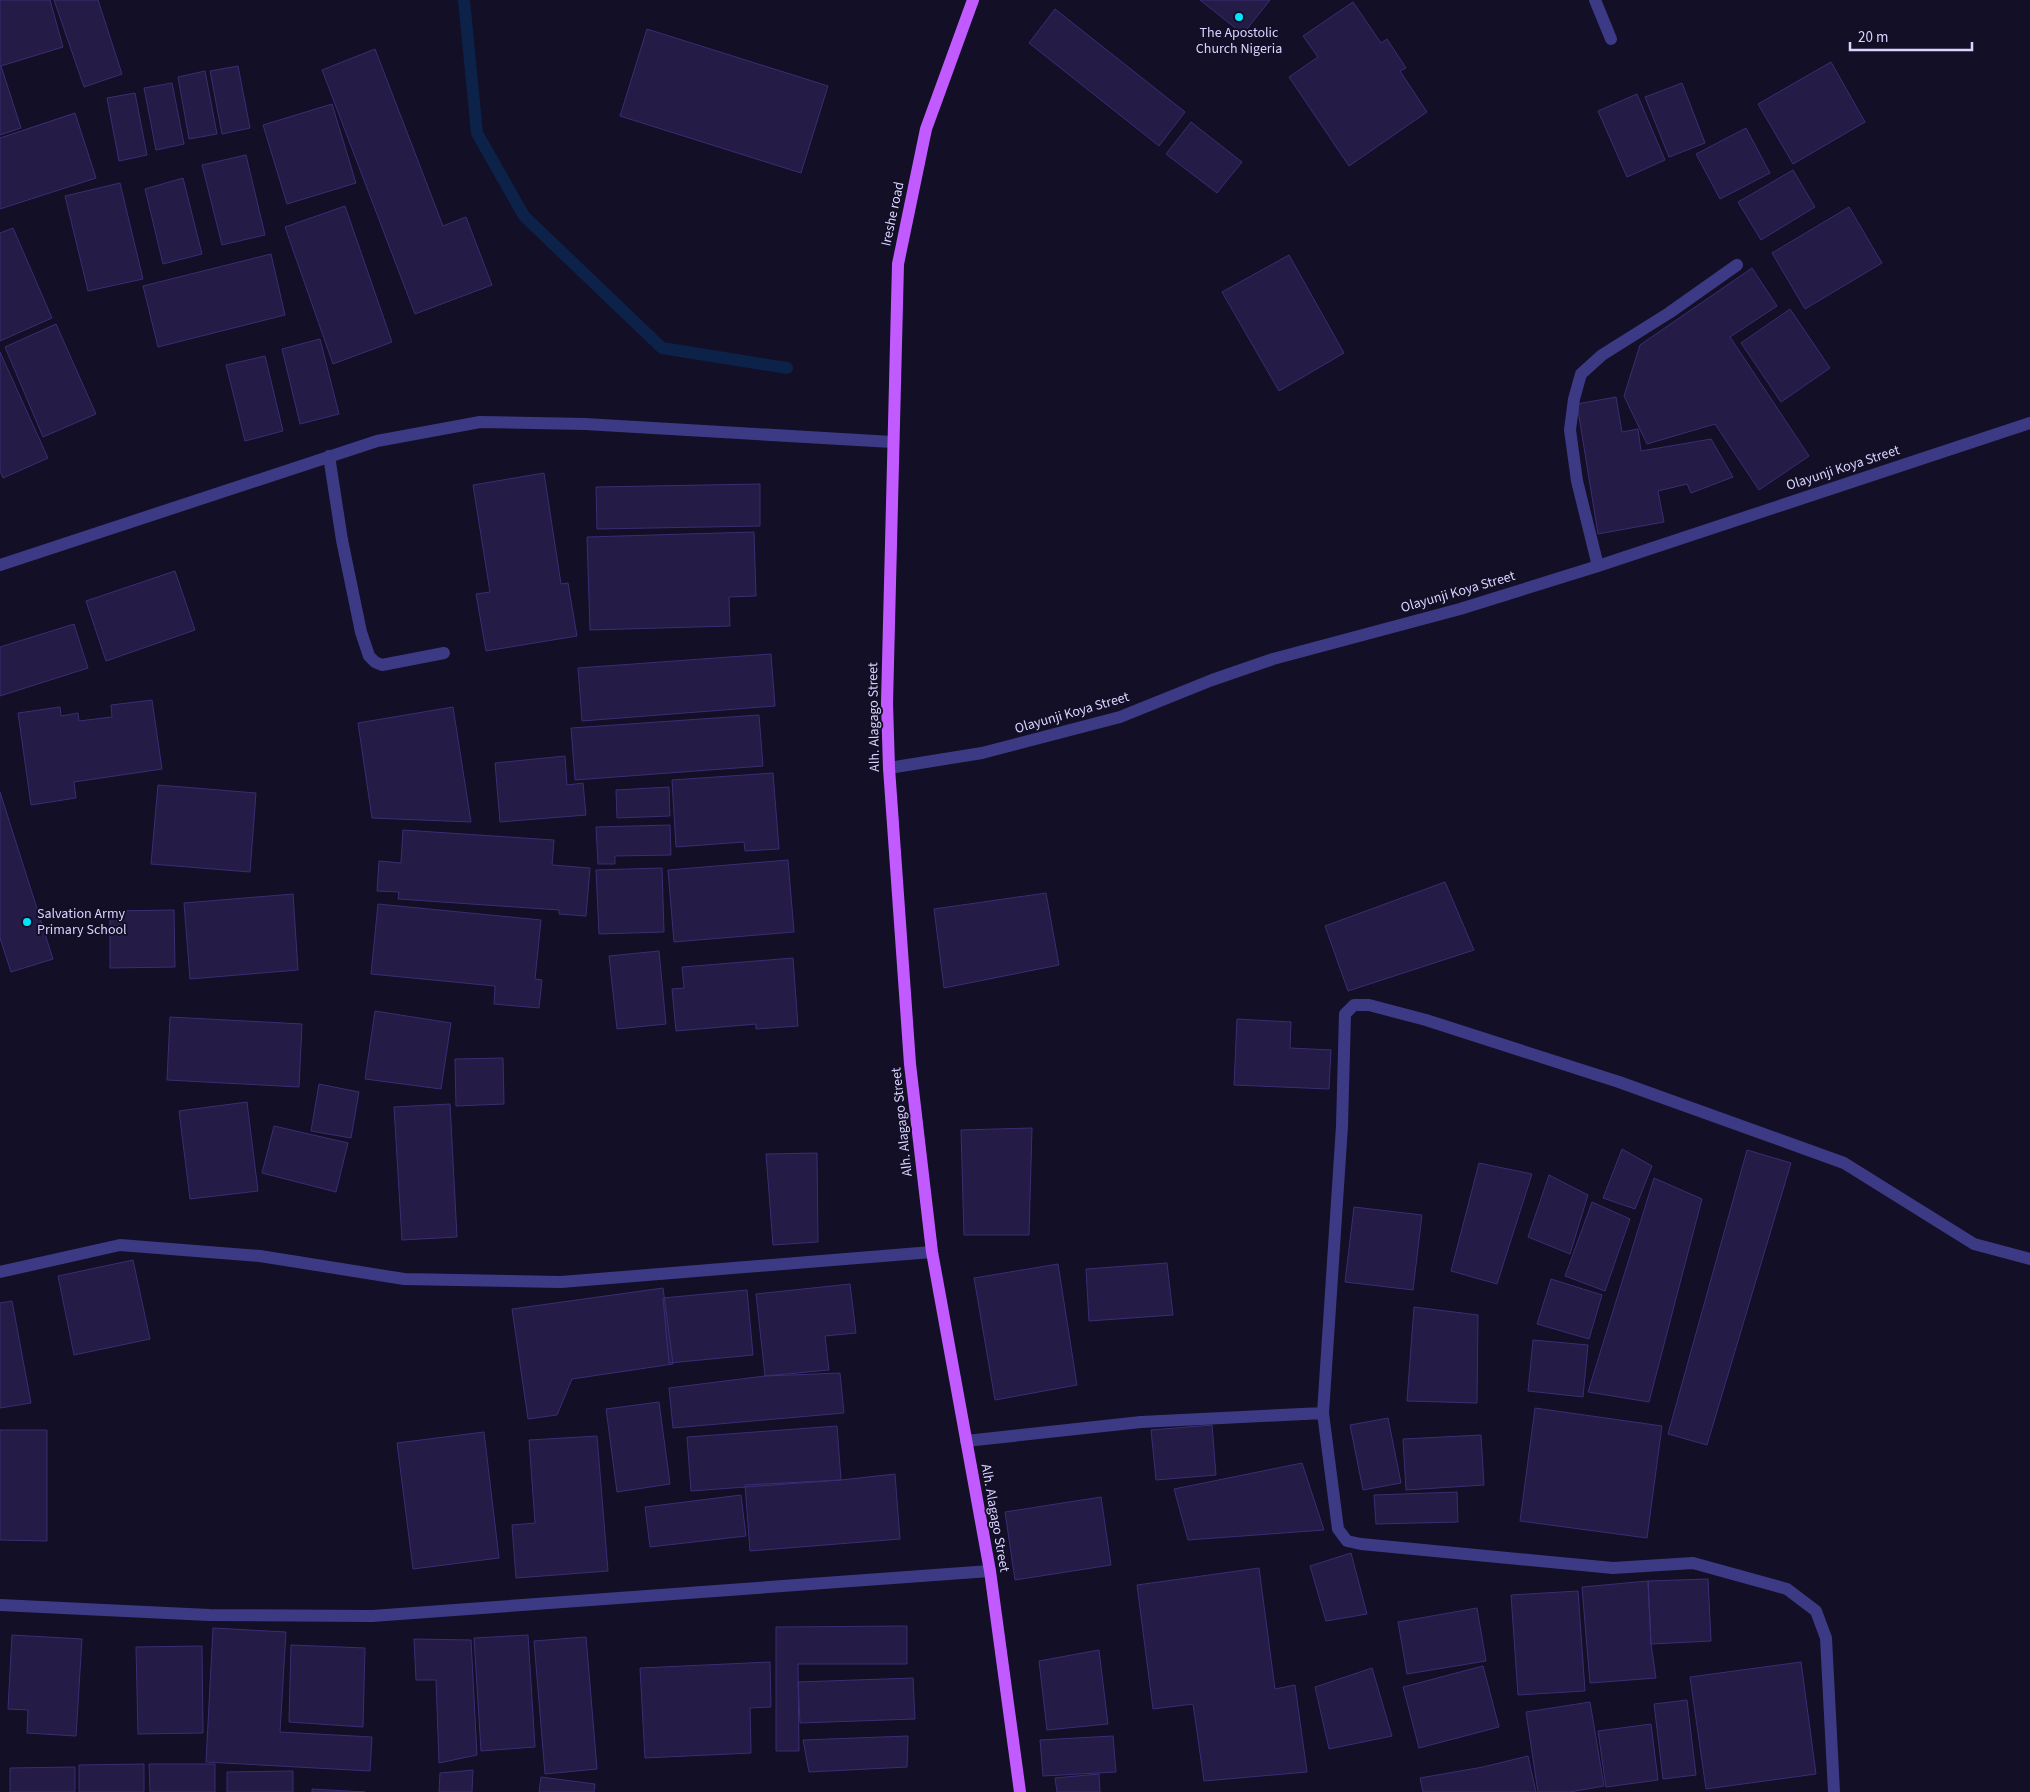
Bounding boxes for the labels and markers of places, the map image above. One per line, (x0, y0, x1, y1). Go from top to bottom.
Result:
marker: The Apostolic Church Nigeria (1233, 11, 1245, 23)
place label: The Apostolic Church Nigeria (1196, 23, 1282, 59)
place label: Salvation Army Primary School (37, 904, 127, 940)
marker: Salvation Army Primary School (21, 916, 33, 928)

